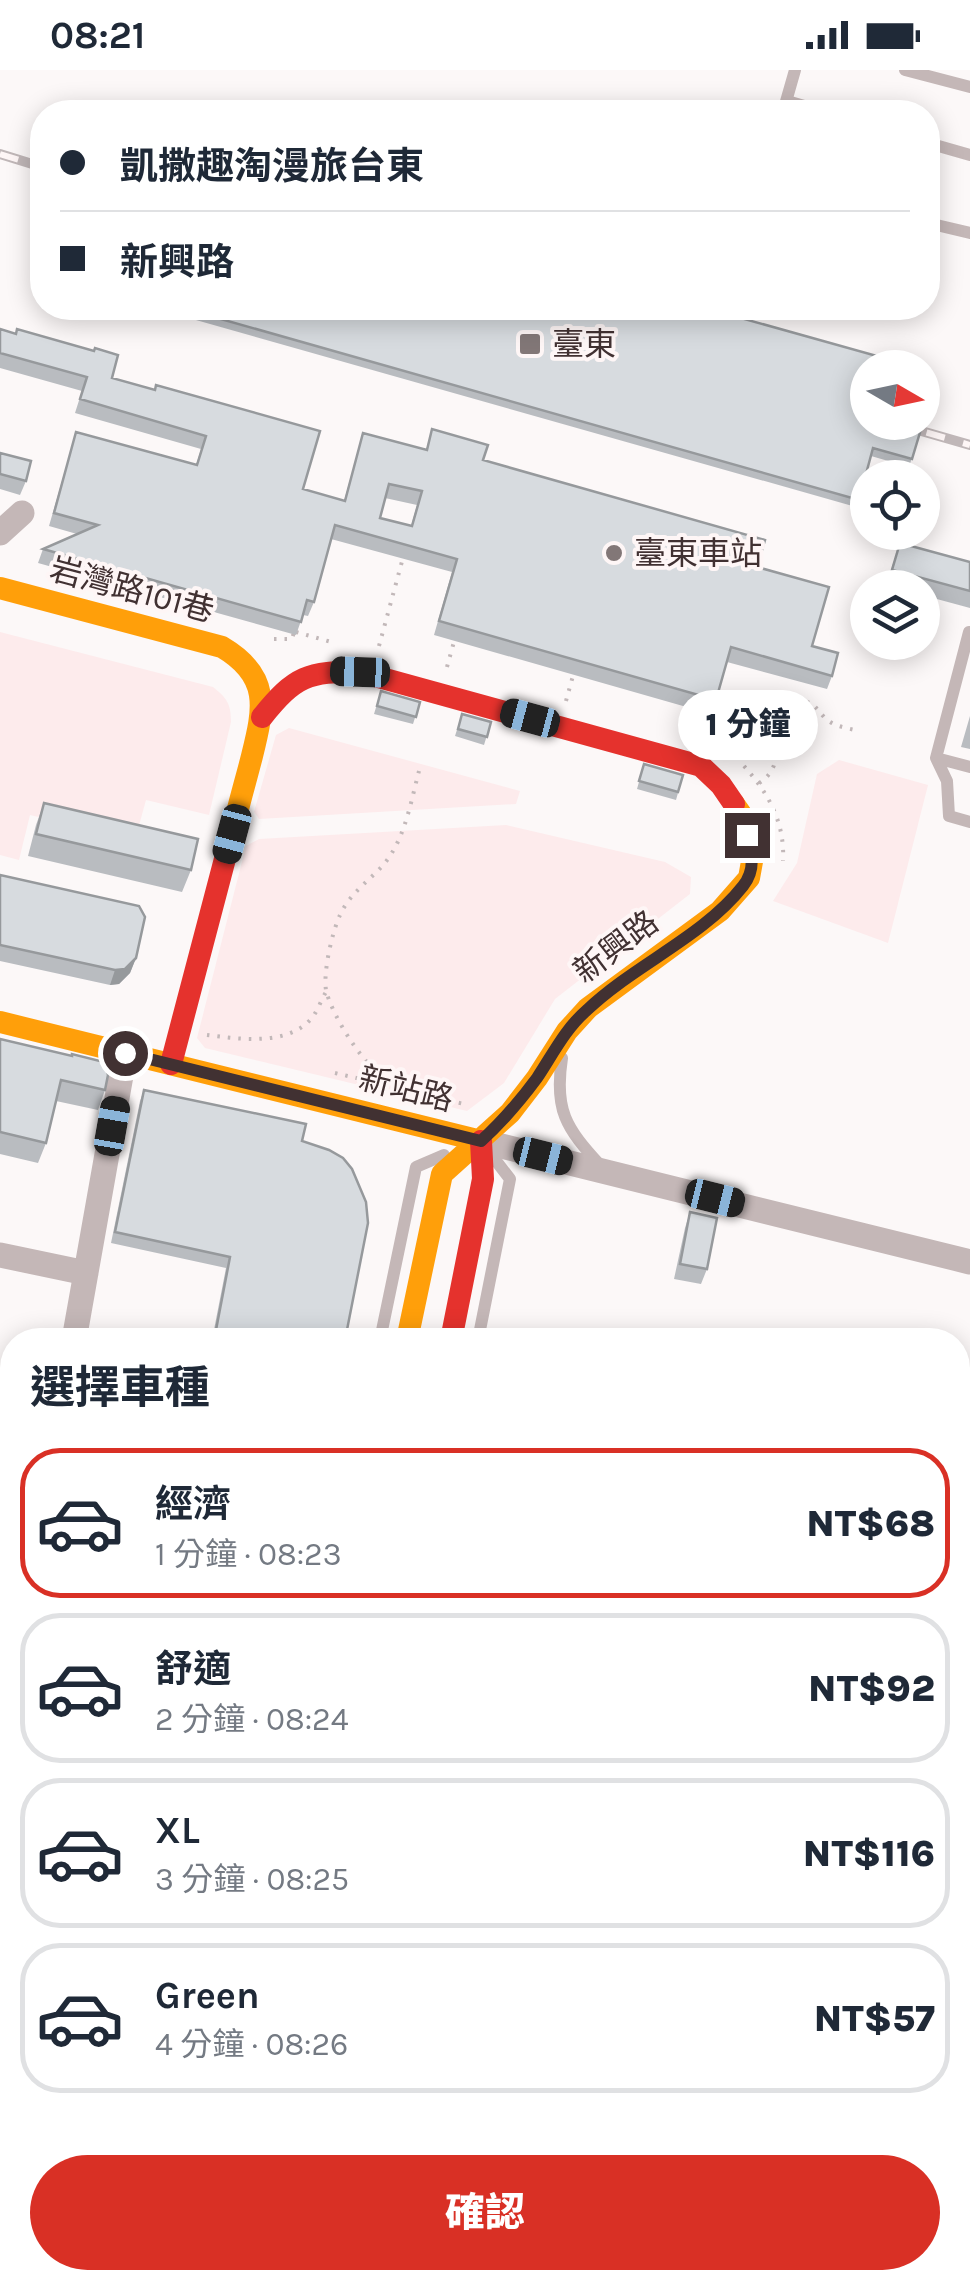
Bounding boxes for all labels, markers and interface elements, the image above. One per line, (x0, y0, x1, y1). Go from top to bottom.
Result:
text: 08:21 (50, 13, 145, 58)
text: 凱撒趣淘漫旅台東 (120, 144, 424, 189)
text: 新興路 (120, 240, 234, 285)
place label: 臺東 (552, 326, 616, 363)
marker: 臺東 (517, 331, 543, 357)
north arrow (850, 350, 940, 440)
map controls (850, 350, 940, 660)
button: locate (850, 460, 940, 550)
place label: 臺東車站 (634, 535, 762, 572)
marker: 臺東車站 (603, 542, 625, 564)
street label: 岩灣路101巷 (46, 550, 218, 630)
button: layers (850, 570, 940, 660)
car (329, 656, 391, 688)
callout: 1 分鐘 (677, 690, 817, 760)
car (497, 696, 563, 740)
text: 1 分鐘 (706, 706, 790, 743)
car (210, 801, 254, 867)
route end (725, 813, 770, 858)
street label: 新興路 (567, 903, 665, 991)
route start (103, 1031, 148, 1076)
street label: 新站路 (355, 1059, 457, 1119)
car (92, 1094, 132, 1158)
car (510, 1134, 576, 1178)
car (682, 1176, 748, 1220)
text: 選擇車種 (30, 1362, 210, 1414)
icon: car (35, 1478, 125, 1568)
text: 經濟 (155, 1482, 231, 1527)
text: NT$68 (806, 1501, 935, 1546)
text: 1 分鐘 · 08:23 (155, 1536, 342, 1573)
icon: car (35, 1643, 125, 1733)
text: 舒適 (155, 1647, 231, 1692)
text: NT$92 (808, 1666, 935, 1711)
text: 2 分鐘 · 08:24 (155, 1701, 349, 1738)
icon: car (35, 1808, 125, 1898)
text: XL (155, 1808, 200, 1853)
text: NT$116 (803, 1831, 935, 1876)
text: 3 分鐘 · 08:25 (155, 1861, 349, 1898)
icon: car (35, 1973, 125, 2063)
text: Green (155, 1973, 260, 2018)
text: NT$57 (814, 1996, 935, 2041)
text: 4 分鐘 · 08:26 (155, 2026, 348, 2063)
button: 確認 (30, 2155, 940, 2270)

